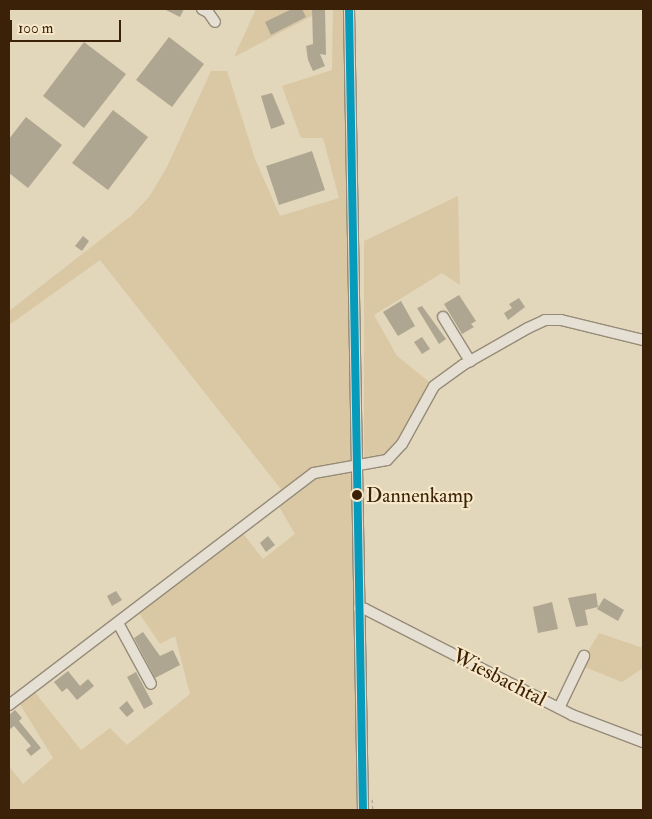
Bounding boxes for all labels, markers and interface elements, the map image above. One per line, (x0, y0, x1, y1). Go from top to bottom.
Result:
scale bar (12, 10, 124, 42)
text: 100 m (18, 19, 53, 38)
place label: Dannenkamp (366, 483, 473, 507)
marker: Dannenkamp (352, 490, 362, 500)
street label: Wiesbachtal (448, 644, 550, 712)

